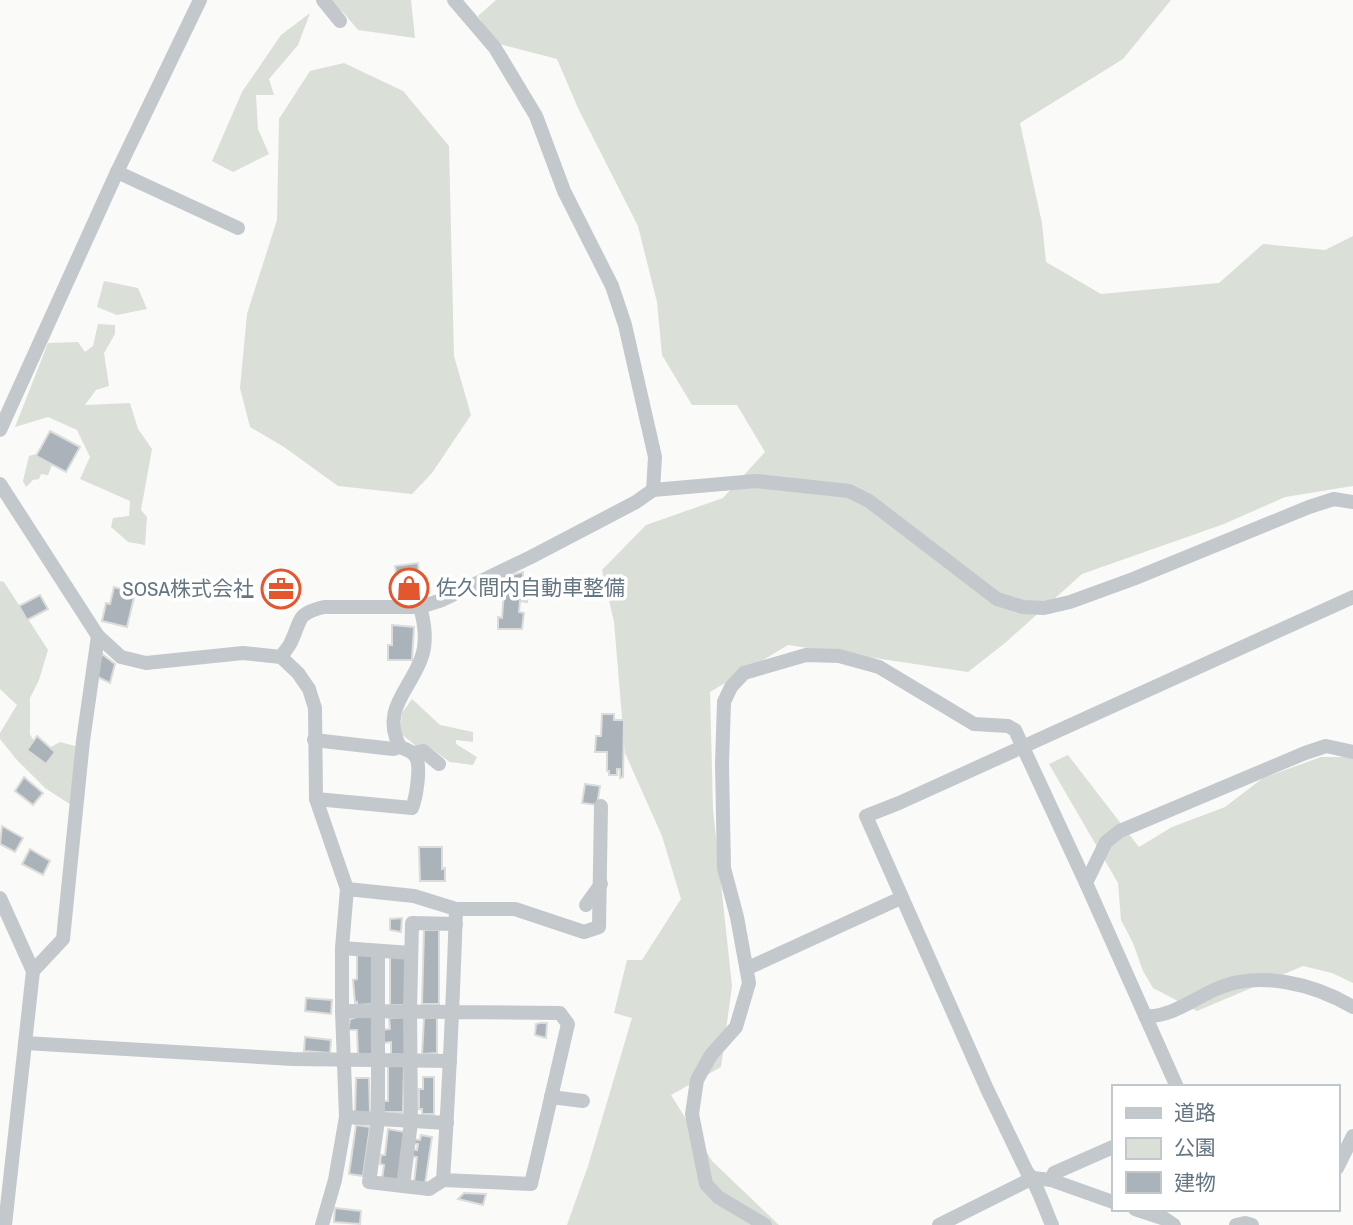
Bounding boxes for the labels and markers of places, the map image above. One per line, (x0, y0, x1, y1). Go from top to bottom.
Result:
shop icon: 佐久間内自動車整備 (388, 567, 430, 609)
office icon: SOSA株式会社 (260, 568, 302, 610)
place label: 佐久間内自動車整備 (436, 573, 625, 602)
place label: SOSA株式会社 (122, 574, 254, 603)

